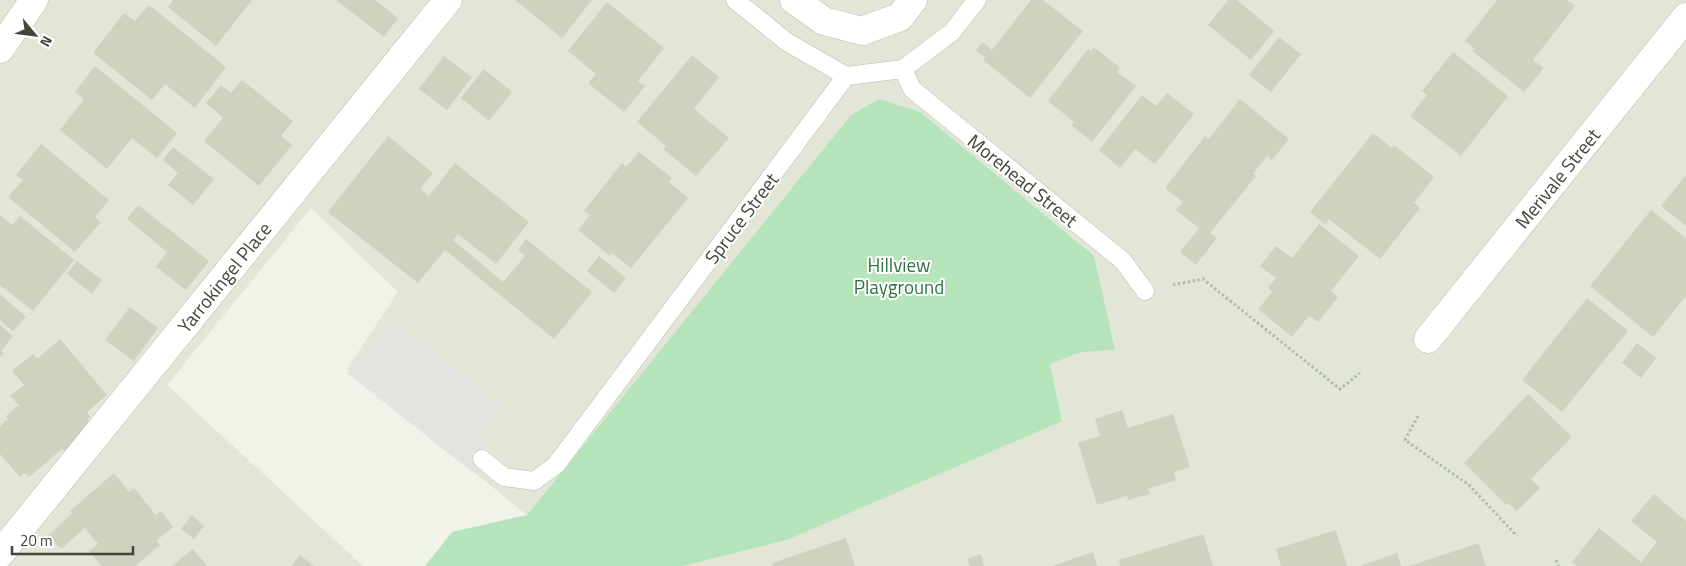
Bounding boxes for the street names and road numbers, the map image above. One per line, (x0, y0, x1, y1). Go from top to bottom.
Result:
street label: Merivale Street (1507, 121, 1607, 234)
street label: Morehead Street (962, 126, 1085, 234)
street label: Spruce Street (697, 166, 785, 270)
street label: Yarrokingel Place (170, 215, 278, 339)

